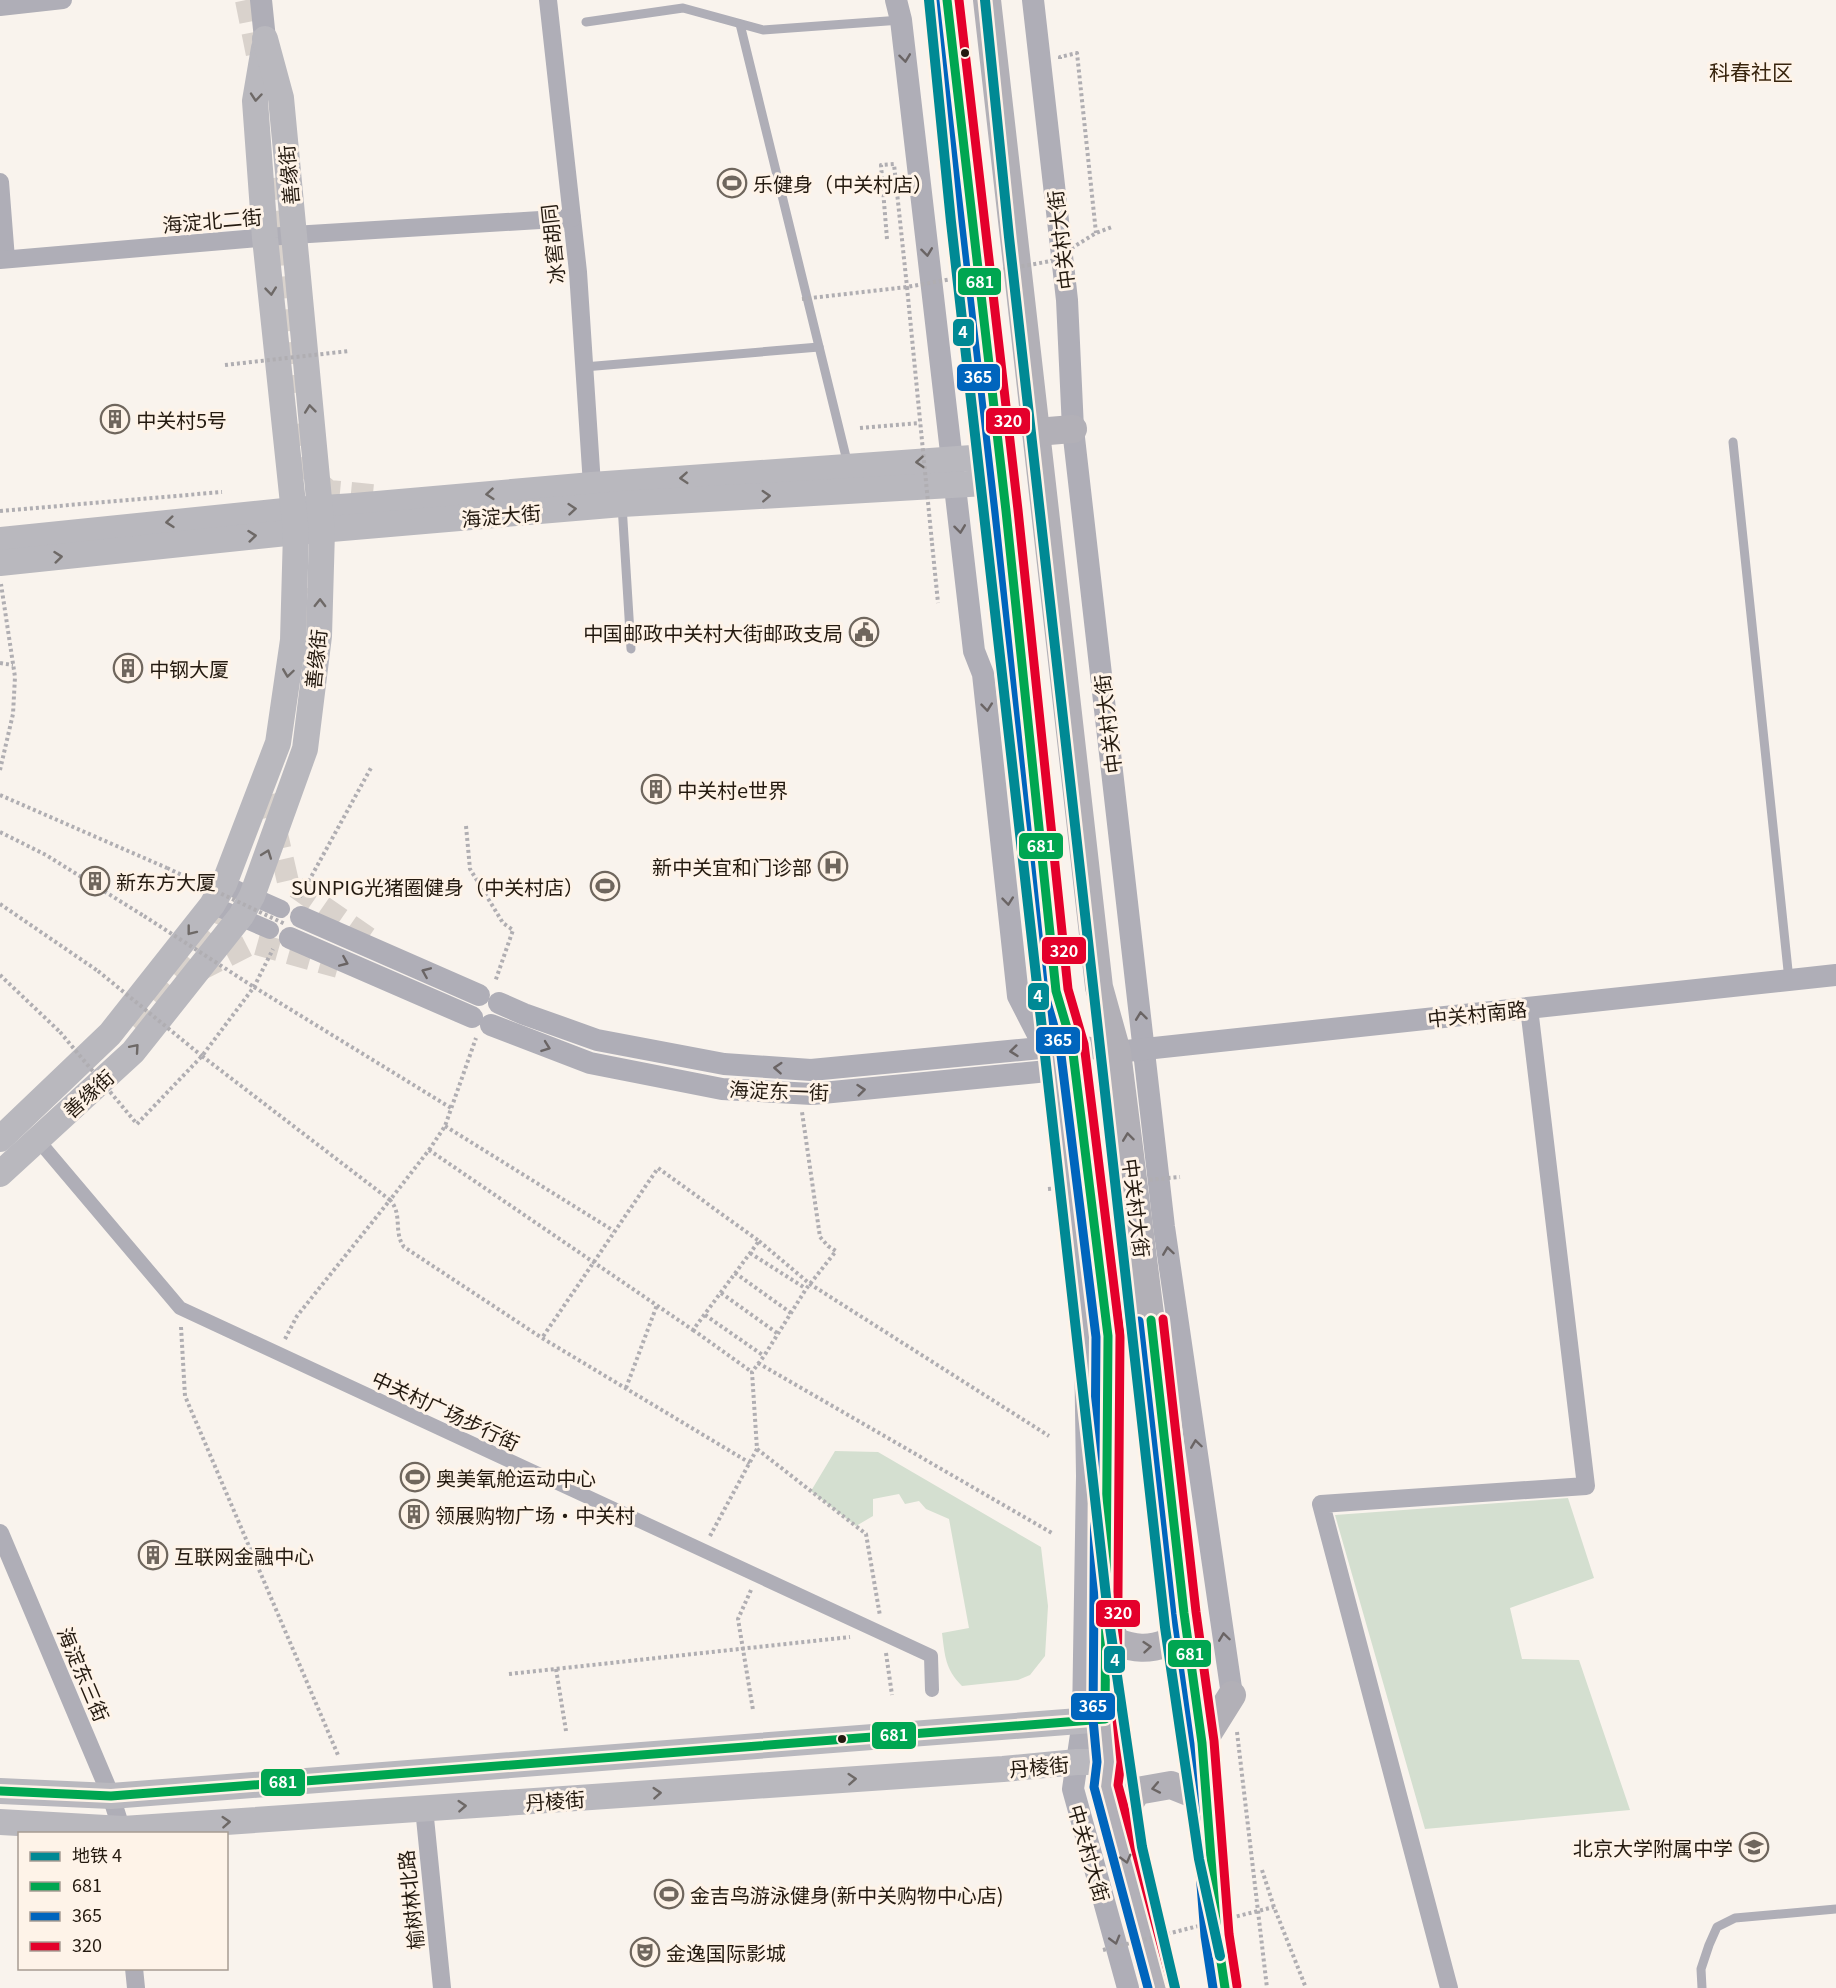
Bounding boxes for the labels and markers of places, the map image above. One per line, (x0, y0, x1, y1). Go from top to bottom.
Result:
unlabelled marker (959, 47, 971, 59)
sports icon: 乐健身（中关村店） (716, 167, 748, 199)
place label: 乐健身（中关村店） (753, 169, 933, 198)
building icon: 中关村5号 (99, 403, 131, 435)
place label: 中关村5号 (136, 405, 227, 434)
public building icon: 中国邮政中关村大街邮政支局 (848, 616, 880, 648)
place label: 中国邮政中关村大街邮政支局 (583, 618, 843, 647)
building icon: 中钢大厦 (112, 652, 144, 684)
place label: 中钢大厦 (149, 654, 229, 683)
building icon: 中关村e世界 (640, 773, 672, 805)
place label: 中关村e世界 (677, 775, 788, 804)
hospital icon: 新中关宜和门诊部 (817, 850, 849, 882)
place label: 新中关宜和门诊部 (652, 852, 812, 881)
building icon: 新东方大厦 (79, 865, 111, 897)
place label: 新东方大厦 (116, 867, 216, 896)
sports icon: SUNPIG光猪圈健身（中关村店） (589, 870, 621, 902)
place label: SUNPIG光猪圈健身（中关村店） (291, 872, 584, 901)
sports icon: 奥美氧舱运动中心 (399, 1461, 431, 1493)
place label: 奥美氧舱运动中心 (436, 1463, 596, 1492)
building icon: 领展购物广场·中关村 (398, 1498, 430, 1530)
place label: 领展购物广场·中关村 (435, 1500, 635, 1529)
building icon: 互联网金融中心 (137, 1539, 169, 1571)
place label: 互联网金融中心 (174, 1541, 314, 1570)
unlabelled marker (836, 1733, 848, 1745)
school or university icon: 北京大学附属中学 (1738, 1831, 1770, 1863)
place label: 北京大学附属中学 (1573, 1833, 1733, 1862)
sports icon: 金吉鸟游泳健身(新中关购物中心店) (653, 1878, 685, 1910)
place label: 金吉鸟游泳健身(新中关购物中心店) (690, 1880, 1004, 1909)
theatre icon: 金逸国际影城 (629, 1936, 661, 1968)
place label: 金逸国际影城 (666, 1938, 786, 1967)

